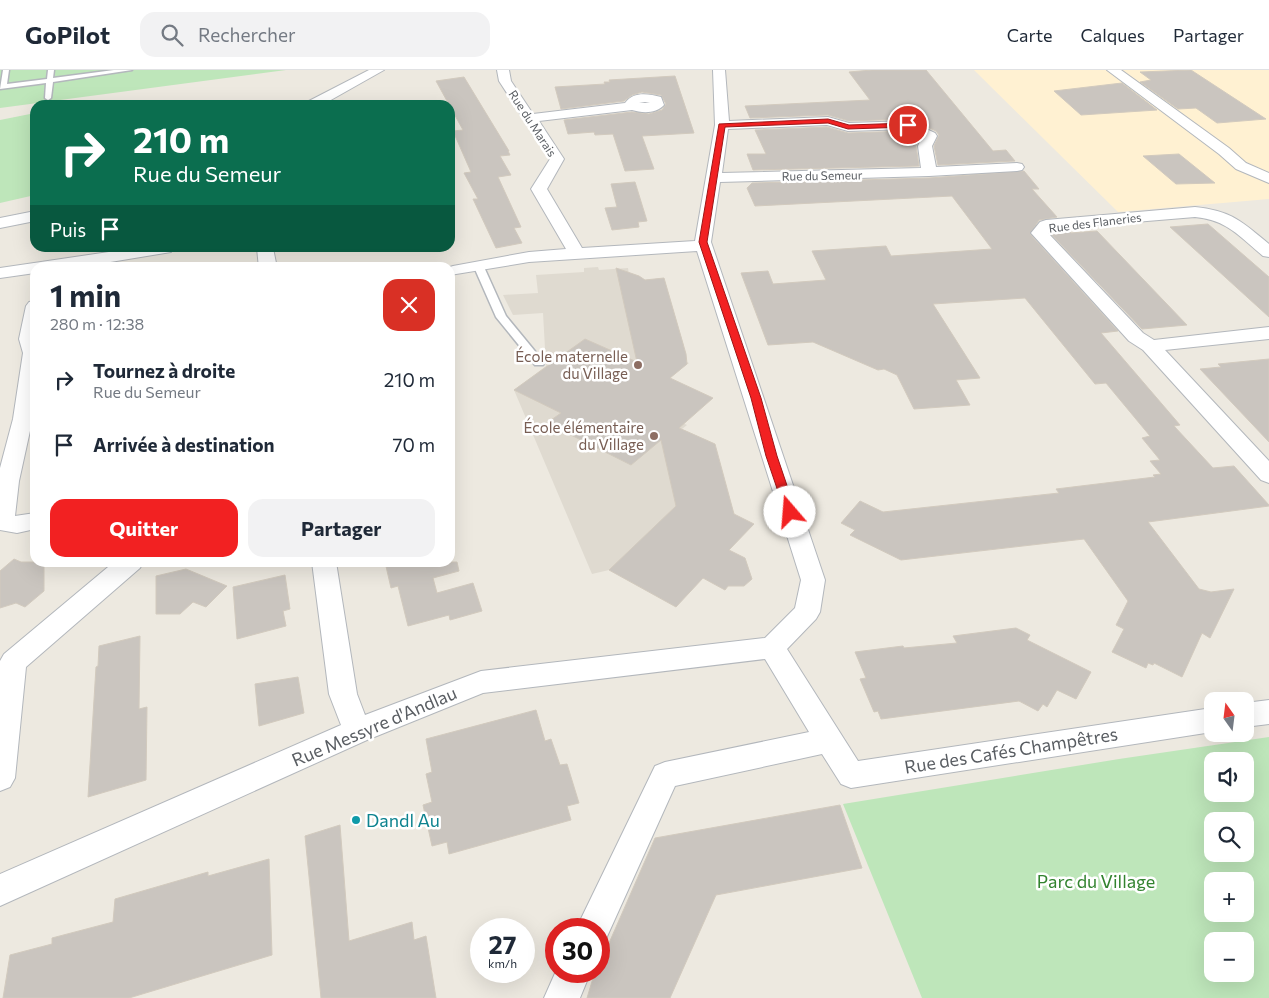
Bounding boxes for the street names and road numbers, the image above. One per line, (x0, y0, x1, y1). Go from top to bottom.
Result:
street label: Rue du Marais (506, 87, 560, 159)
street label: Rue du Semeur (781, 167, 863, 183)
street label: Rue des Flaneries (1048, 209, 1142, 235)
street label: Rue Messyre d'Andlau (288, 681, 460, 771)
street label: Rue des Cafés Champêtres (903, 722, 1119, 778)

